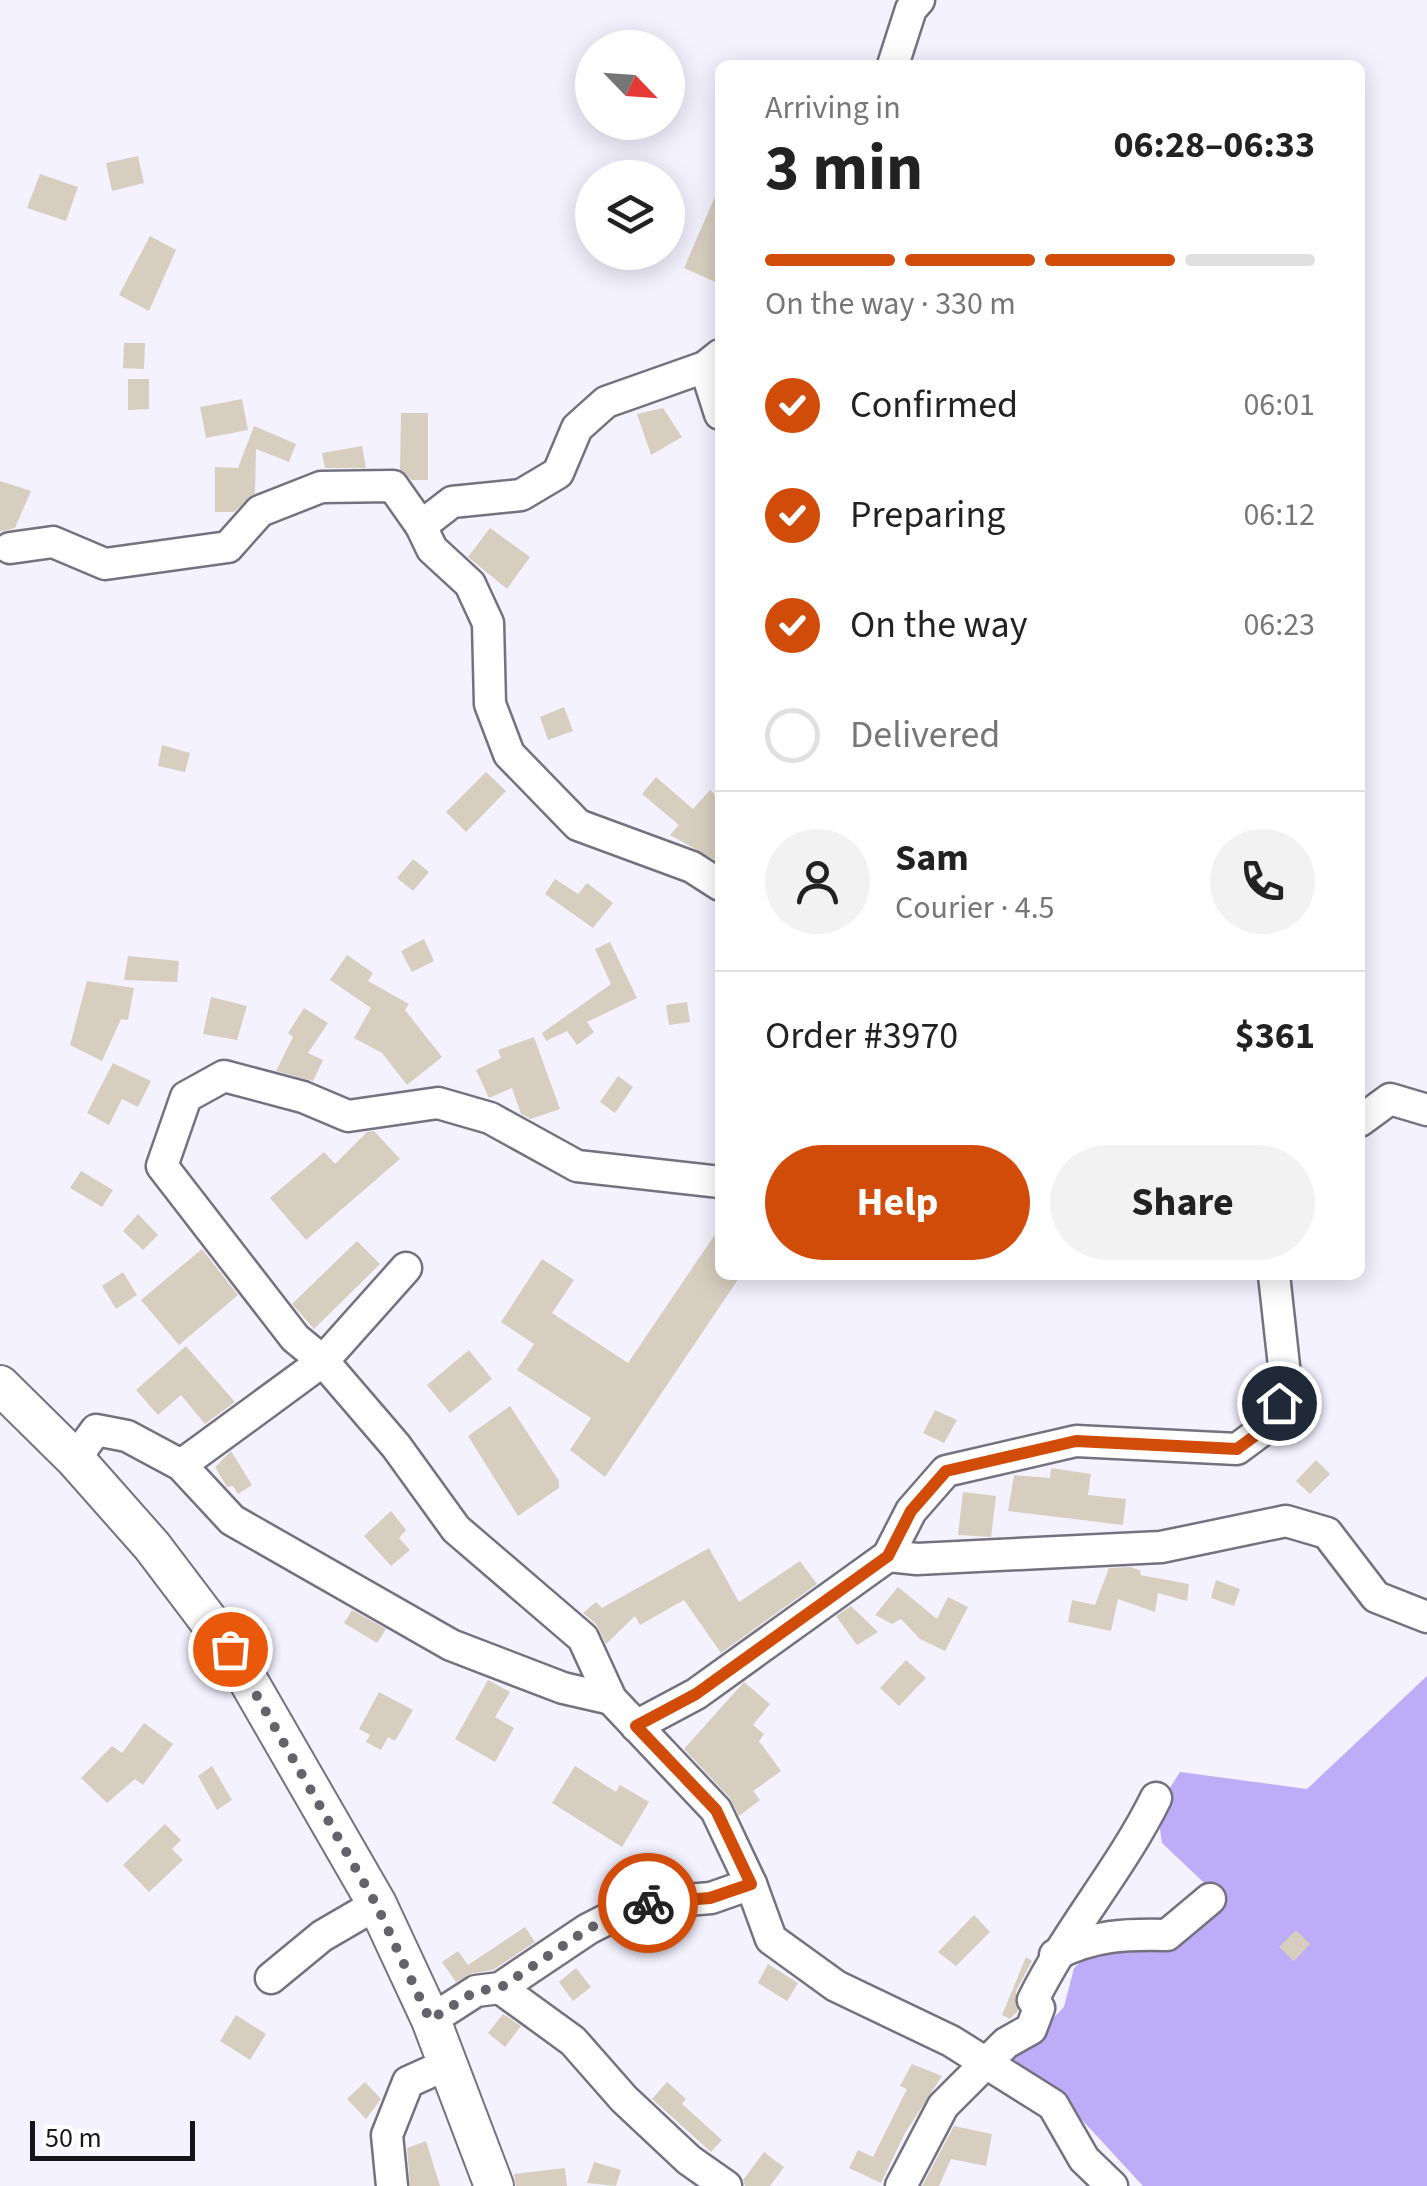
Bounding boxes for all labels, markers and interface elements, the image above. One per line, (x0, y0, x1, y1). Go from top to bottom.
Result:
north arrow (575, 30, 685, 140)
map controls (575, 30, 685, 270)
text: Arriving in (765, 85, 901, 131)
text: 06:28–06:33 (1113, 118, 1315, 172)
text: 3 min (765, 122, 923, 215)
button: layers (575, 160, 685, 270)
text: On the way · 330 m (765, 281, 1016, 327)
icon: check (765, 378, 820, 433)
text: Confirmed (850, 378, 1018, 432)
text: 06:01 (1243, 382, 1315, 428)
icon: check (765, 488, 820, 543)
text: Preparing (850, 488, 1005, 542)
text: 06:12 (1243, 492, 1315, 538)
icon: check (765, 598, 820, 653)
text: On the way (850, 598, 1027, 652)
text: 06:23 (1243, 602, 1315, 648)
text: Delivered (850, 708, 1000, 762)
button: person (765, 829, 870, 934)
button: phone (1210, 829, 1315, 934)
text: Sam (895, 831, 969, 885)
text: Courier · 4.5 (895, 885, 1055, 931)
text: Order #3970 (765, 1009, 958, 1063)
text: $361 (1235, 1009, 1315, 1063)
button: Help (765, 1145, 1030, 1260)
button: Share (1050, 1145, 1315, 1260)
pin (1237, 1361, 1322, 1446)
icon: home (1252, 1376, 1307, 1431)
pin (188, 1607, 273, 1692)
icon: bag (203, 1622, 258, 1677)
courier (598, 1853, 698, 1953)
icon: bike (621, 1876, 676, 1931)
scale bar (30, 2116, 195, 2160)
text: 50 m (45, 2118, 102, 2158)

